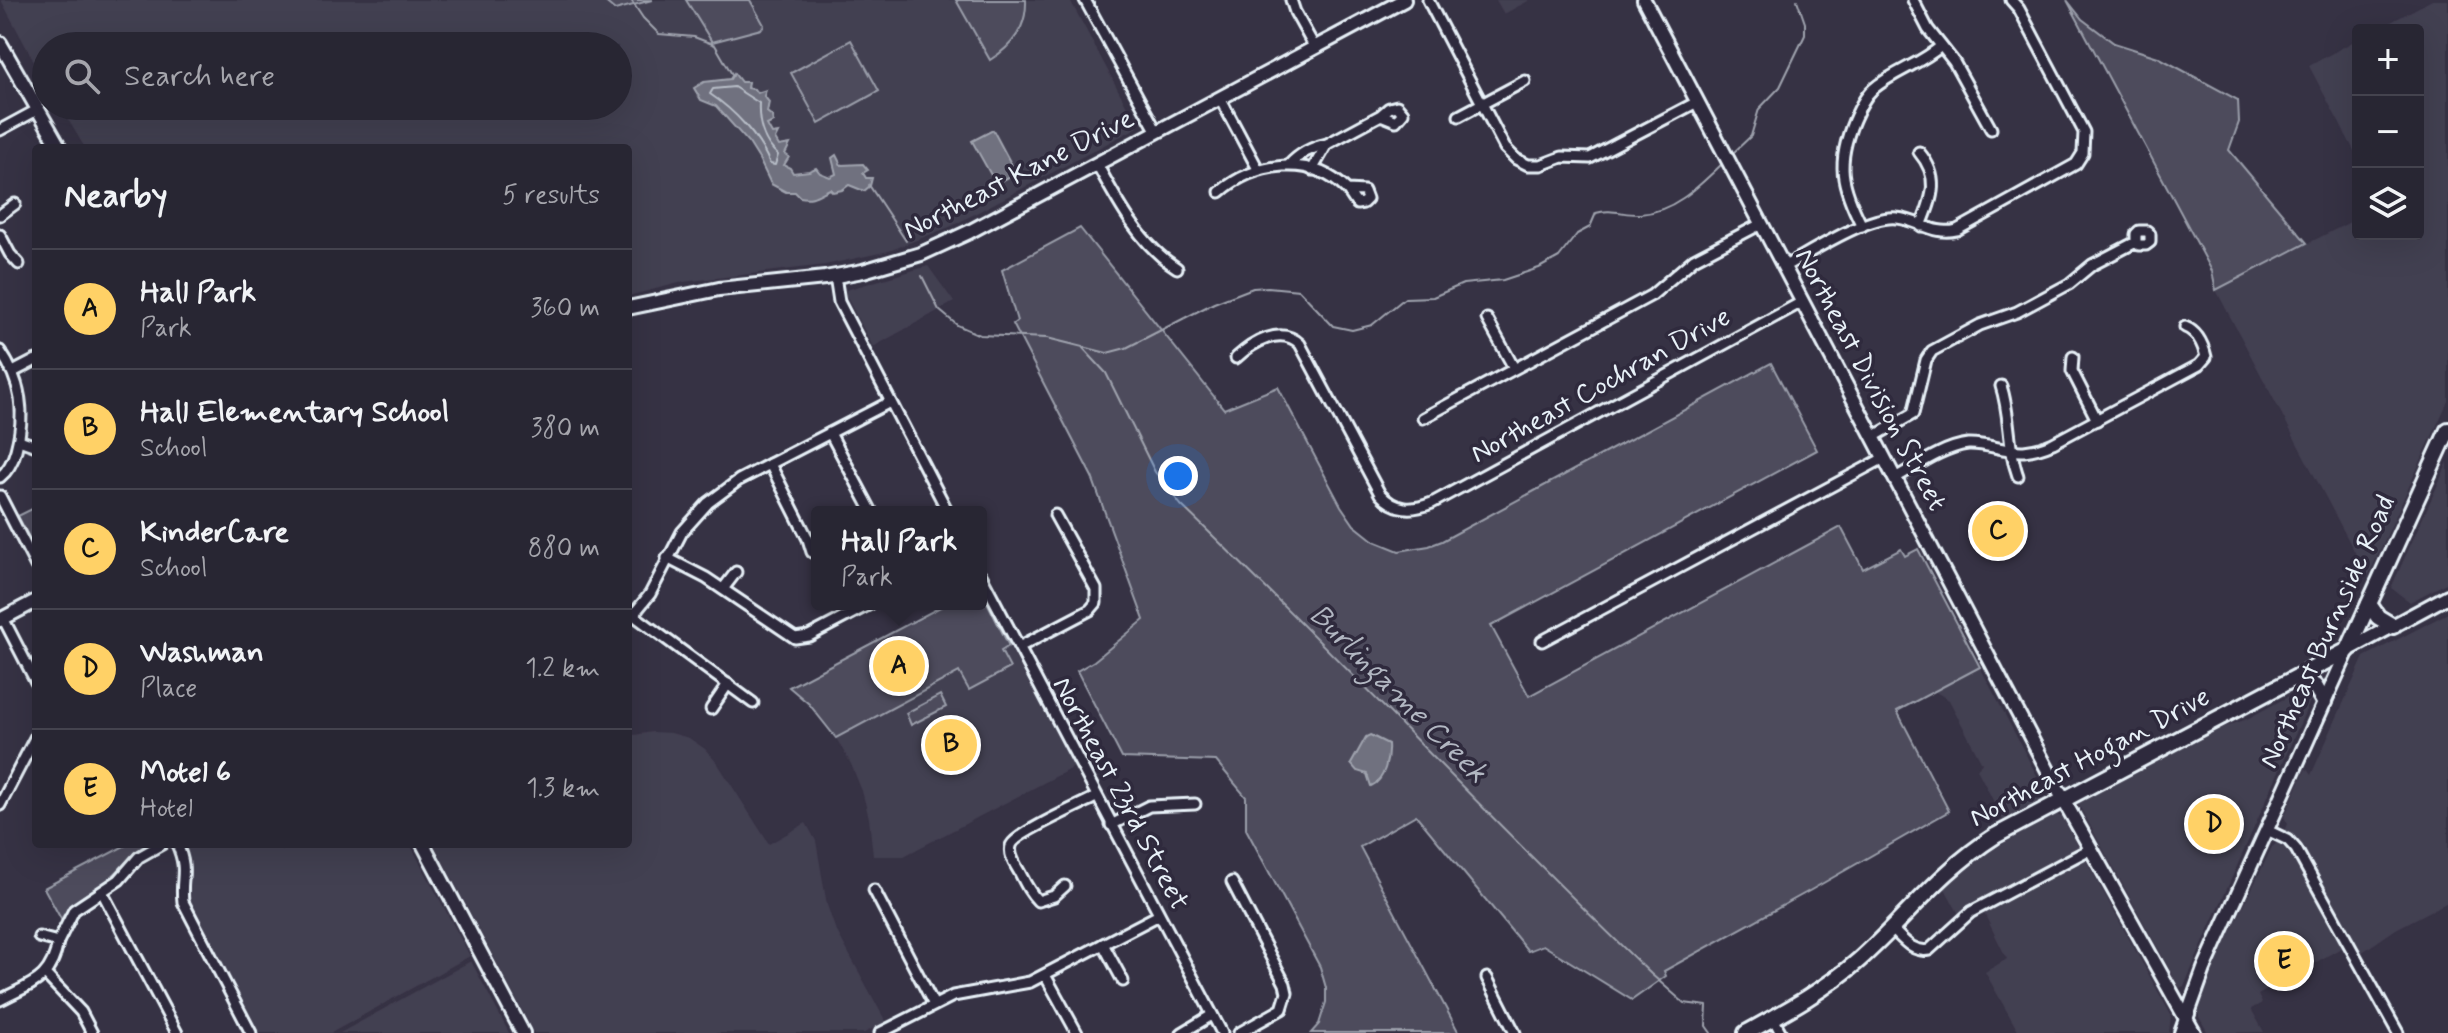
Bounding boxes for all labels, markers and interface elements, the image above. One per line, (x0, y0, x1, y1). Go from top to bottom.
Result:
map controls (2352, 24, 2424, 240)
button: + (2352, 24, 2424, 96)
search box (32, 32, 632, 120)
icon: search (60, 54, 104, 98)
text: Search here (124, 57, 275, 96)
button: − (2352, 96, 2424, 168)
street label: Northeast Kane Drive (897, 101, 1141, 249)
button: layers (2352, 168, 2424, 240)
text: Nearby (64, 174, 168, 219)
text: 5 results (502, 179, 600, 213)
street label: Northeast Division Street (1785, 242, 1955, 518)
text: Hall Park (140, 273, 256, 312)
text: A (81, 292, 99, 326)
text: 360 m (531, 292, 600, 326)
street label: Northeast Cochran Drive (1464, 299, 1738, 473)
text: Park (140, 312, 192, 346)
text: Hall Elementary School (140, 393, 449, 432)
text: B (82, 412, 98, 446)
text: 380 m (531, 412, 600, 446)
text: School (140, 432, 207, 466)
your location (1158, 456, 1198, 496)
street label: Northeast Burnside Road (2251, 489, 2405, 775)
pin: C (1972, 501, 2024, 561)
popup (811, 506, 987, 610)
text: KinderCare (140, 513, 289, 552)
text: Hall Park (841, 522, 957, 561)
text: C (81, 532, 99, 566)
text: 880 m (528, 532, 600, 566)
text: School (140, 552, 207, 586)
text: Park (841, 561, 893, 595)
water label: Burlingame Creek (1297, 596, 1496, 795)
text: Washman (140, 633, 264, 672)
pin: A (873, 636, 925, 696)
text: D (81, 652, 99, 686)
text: 1.2 km (525, 652, 600, 686)
street label: Northeast 23rd Street (1043, 671, 1197, 917)
text: Place (140, 672, 197, 706)
street label: Northeast Hogan Drive (1964, 680, 2216, 836)
pin: B (925, 715, 977, 775)
text: Motel 6 (140, 753, 231, 792)
text: E (82, 772, 98, 806)
text: 1.3 km (526, 772, 600, 806)
text: Hotel (140, 792, 193, 826)
pin: D (2188, 794, 2240, 854)
pin: E (2258, 931, 2310, 991)

